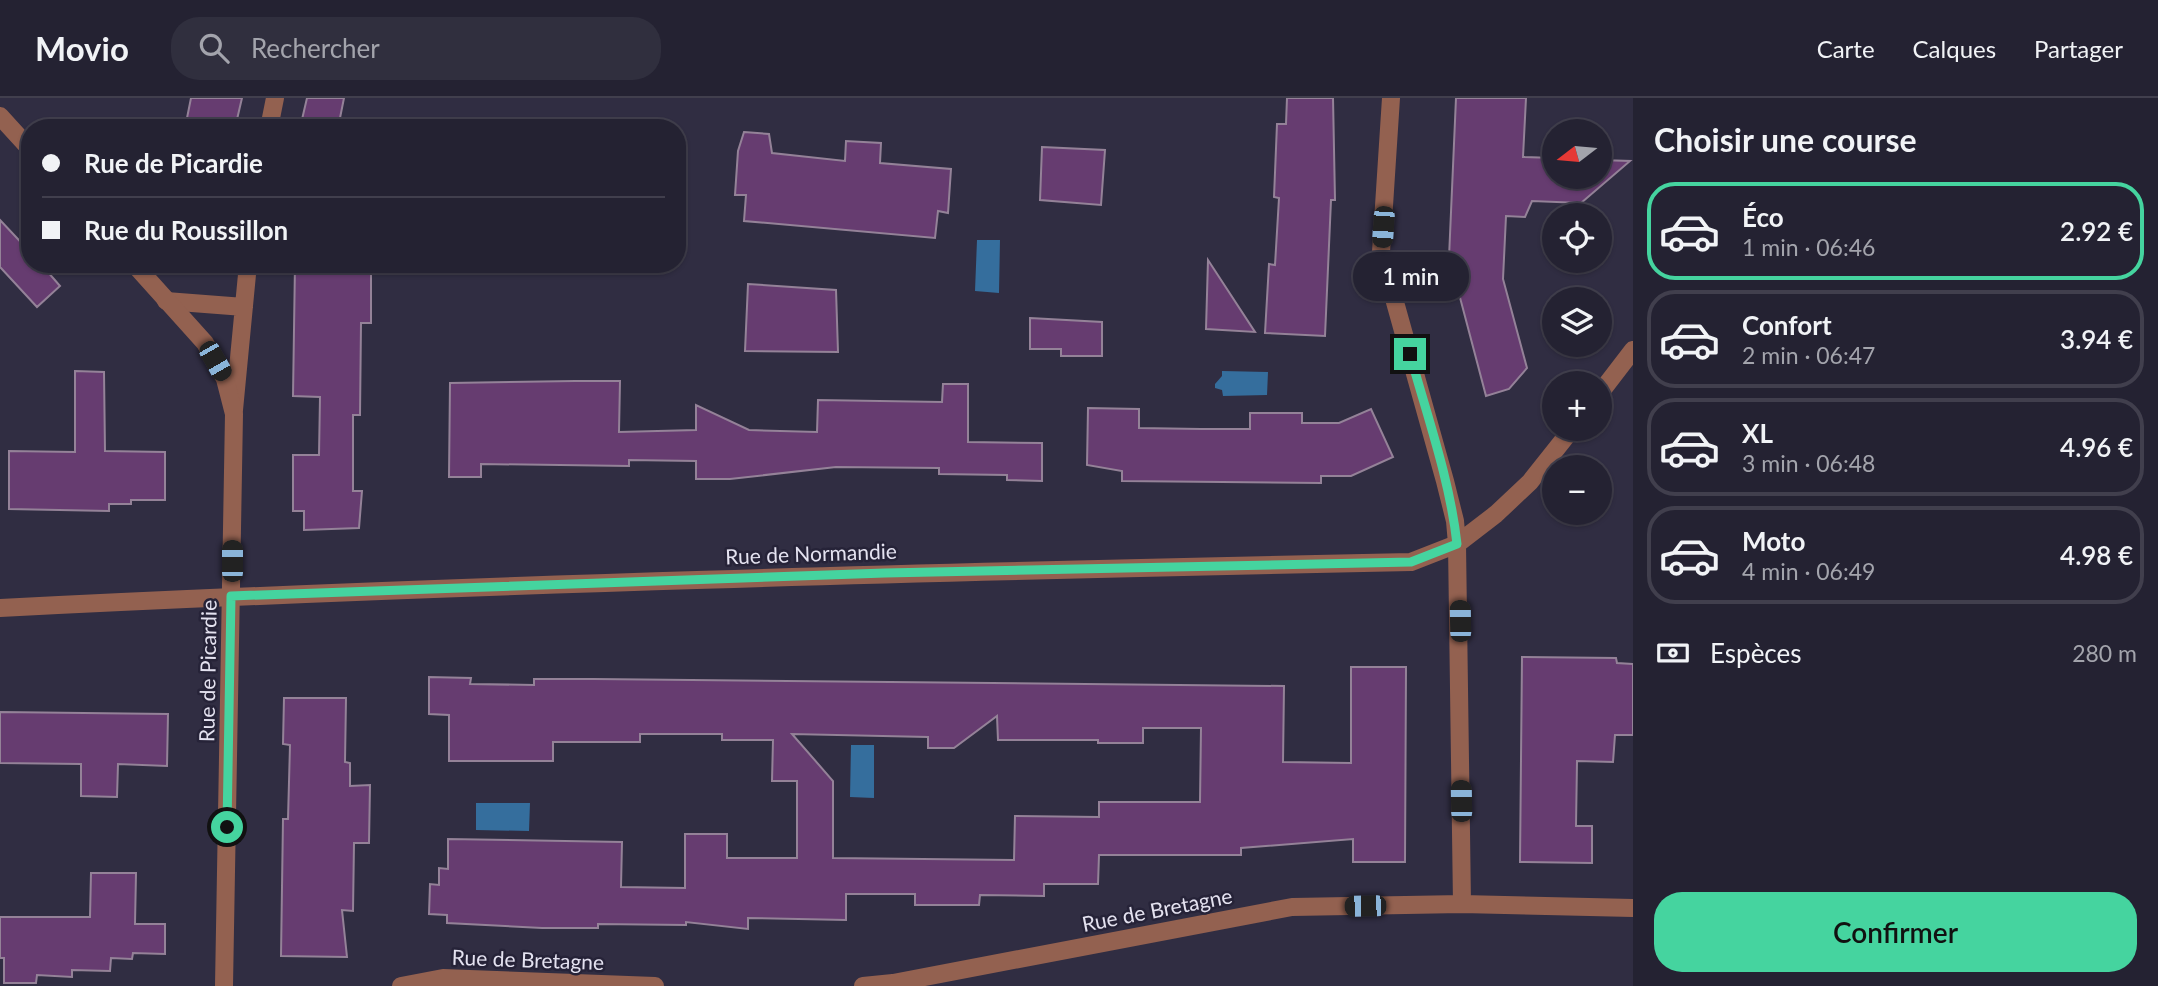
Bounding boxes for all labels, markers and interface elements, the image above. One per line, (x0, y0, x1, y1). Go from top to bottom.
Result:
search box (171, 17, 661, 80)
text: Movio (35, 28, 129, 68)
icon: search (195, 29, 233, 67)
text: Rechercher (251, 32, 380, 64)
text: Carte (1817, 34, 1875, 63)
text: Calques (1913, 34, 1996, 63)
text: Partager (2034, 34, 2123, 63)
north arrow (1542, 119, 1612, 189)
map controls (1542, 119, 1612, 525)
text: Choisir une course (1654, 120, 1917, 159)
text: Rue de Picardie (84, 147, 263, 179)
icon: car (1658, 200, 1721, 263)
text: Éco (1742, 201, 1784, 233)
button: locate (1542, 203, 1612, 273)
car (1372, 205, 1395, 249)
text: Rue du Roussillon (84, 214, 288, 246)
text: 2.92 € (2060, 215, 2133, 247)
text: 1 min · 06:46 (1742, 233, 1875, 261)
callout: 1 min (1352, 252, 1468, 302)
text: 1 min (1383, 262, 1439, 290)
button: layers (1542, 287, 1612, 357)
icon: car (1658, 308, 1721, 371)
text: Confort (1742, 309, 1832, 341)
text: 3.94 € (2060, 323, 2133, 355)
car (196, 338, 235, 384)
route end (1394, 338, 1426, 370)
text: 2 min · 06:47 (1742, 341, 1875, 369)
button: + (1542, 371, 1612, 441)
icon: car (1658, 416, 1721, 479)
text: XL (1742, 417, 1773, 449)
text: 4.96 € (2060, 431, 2133, 463)
text: 3 min · 06:48 (1742, 449, 1875, 477)
button: − (1542, 455, 1612, 525)
icon: car (1658, 524, 1721, 587)
text: Moto (1742, 525, 1805, 557)
street label: Rue de Normandie (725, 538, 897, 568)
text: 4.98 € (2060, 539, 2133, 571)
car (222, 540, 243, 582)
text: 4 min · 06:49 (1742, 557, 1875, 585)
street label: Rue de Picardie (193, 600, 221, 742)
car (1450, 600, 1471, 642)
icon: cash (1654, 634, 1692, 672)
text: Espèces (1710, 637, 1802, 669)
text: 280 m (2072, 639, 2137, 667)
car (1451, 780, 1472, 822)
route start (211, 811, 243, 843)
street label: Rue de Bretagne (1080, 882, 1234, 936)
button: Confirmer (1654, 892, 2137, 972)
car (1344, 895, 1387, 917)
street label: Rue de Bretagne (451, 944, 605, 974)

